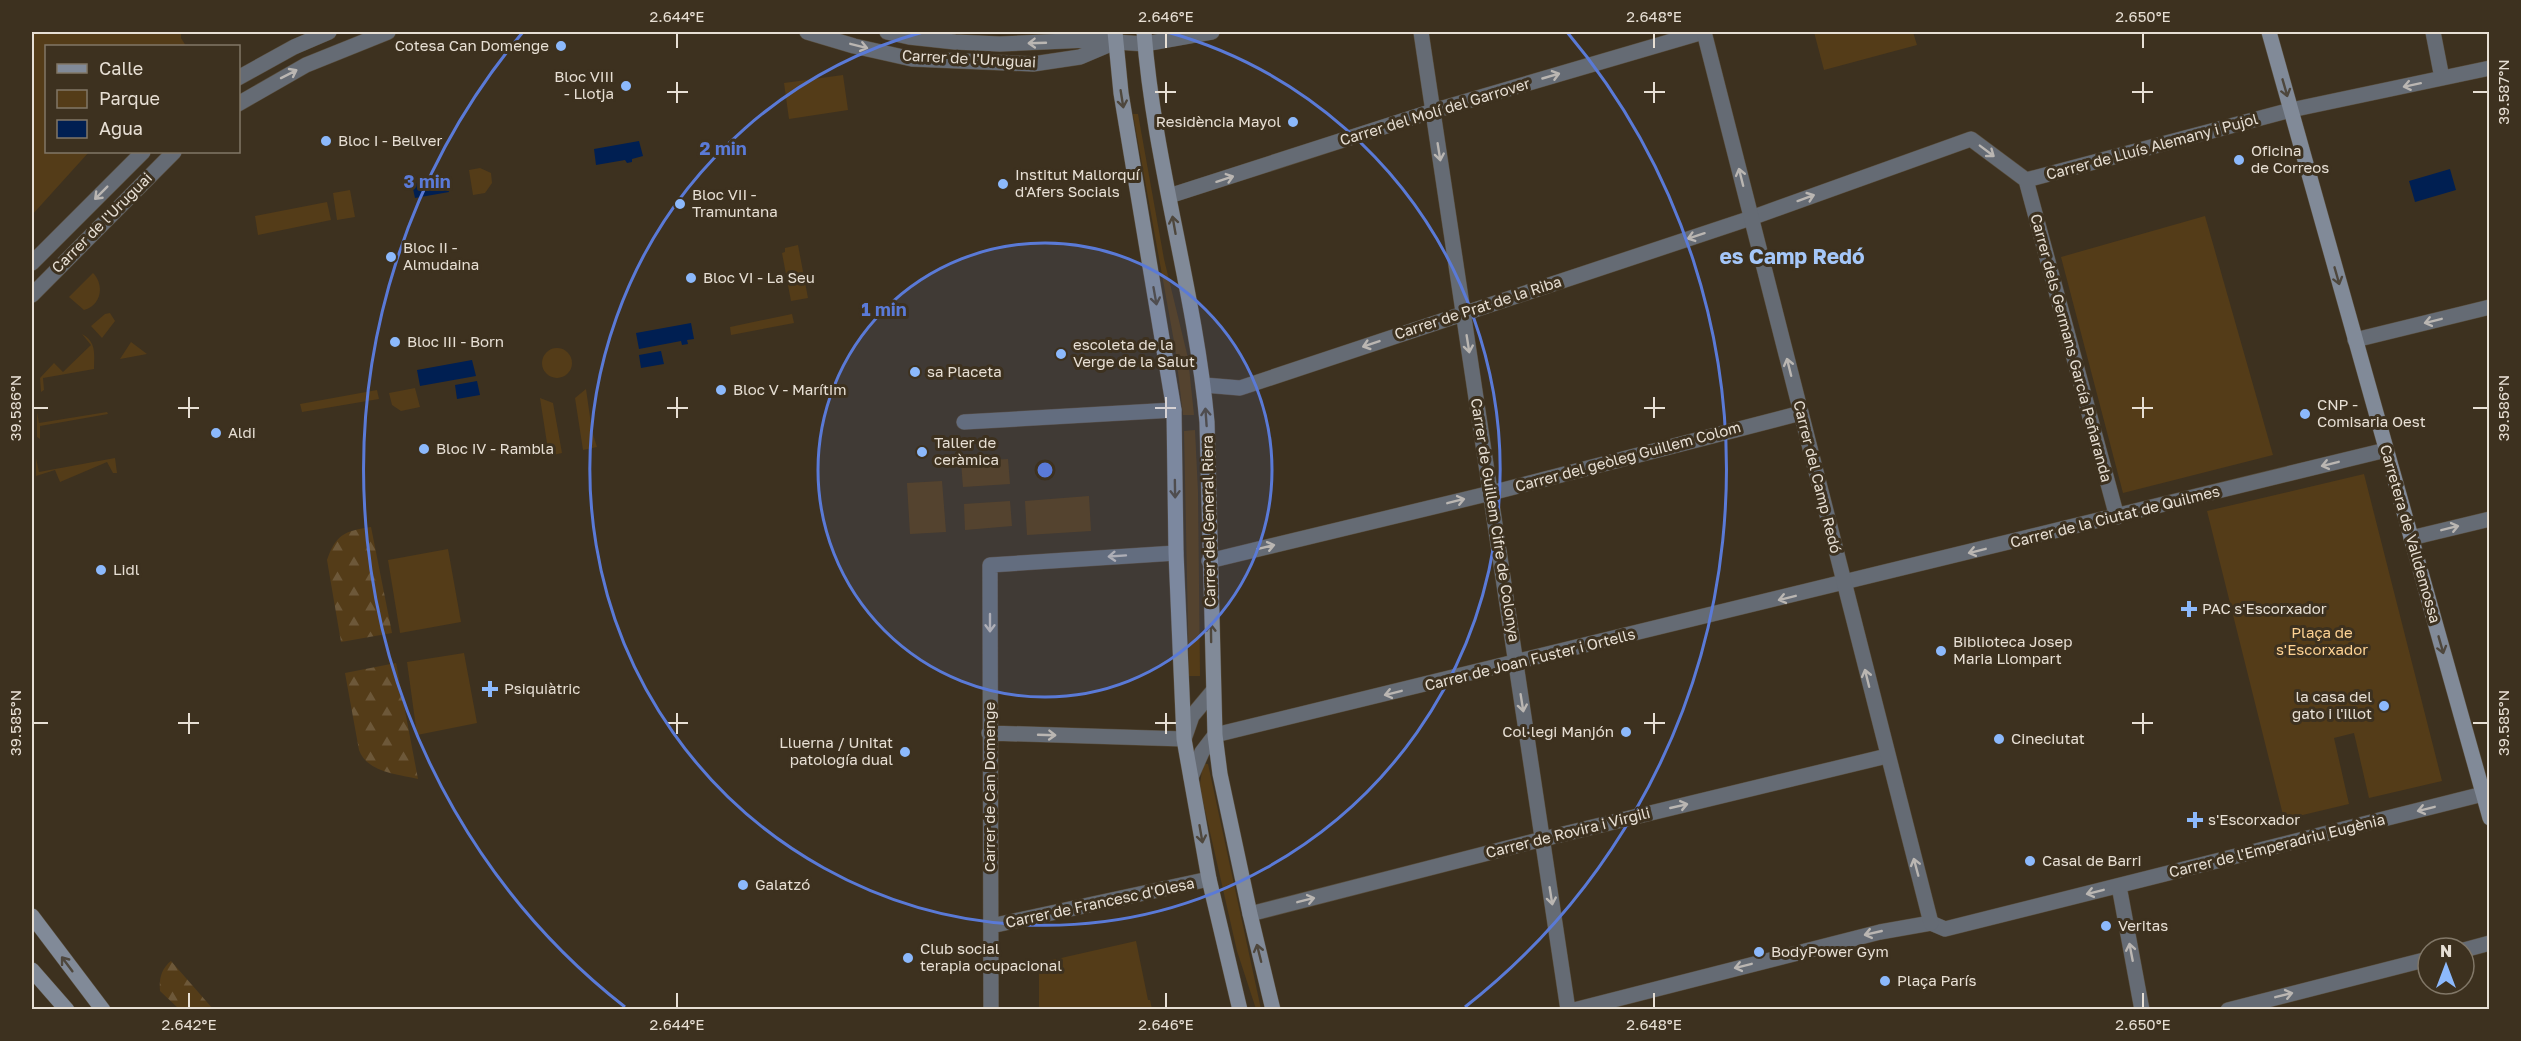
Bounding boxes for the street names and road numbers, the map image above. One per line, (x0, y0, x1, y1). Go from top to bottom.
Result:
street label: Carrer de l'Uruguai (901, 45, 1037, 71)
street label: Carrer del Molí del Garrover (1337, 73, 1532, 149)
street label: Carrer de Lluís Alemany i Pujol (2044, 109, 2260, 183)
street label: Carrer de l'Uruguai (47, 168, 155, 276)
street label: Carrer dels Germans García Peñaranda (2027, 212, 2117, 484)
street label: Carrer de Prat de la Riba (1392, 272, 1563, 343)
street label: Carrer de Guillem Cifre de Colonya (1468, 397, 1524, 643)
street label: Carrer del Camp Redó (1790, 398, 1846, 555)
street label: Carrer del geòleg Guillem Colom (1513, 417, 1743, 495)
street label: Carrer del General Riera (1198, 435, 1218, 607)
street label: Carretera de Valldemossa (2377, 442, 2445, 625)
street label: Carrer de la Ciutat de Quilmes (2008, 481, 2221, 551)
street label: Carrer de Joan Fuster i Ortells (1423, 624, 1637, 694)
street label: Carrer de Can Domenge (980, 701, 998, 872)
street label: Carrer de Rovira i Virgili (1484, 803, 1652, 861)
street label: Carrer de l'Emperadriu Eugènia (2167, 809, 2387, 881)
street label: Carrer de Francesc d'Olesa (1004, 873, 1196, 931)

